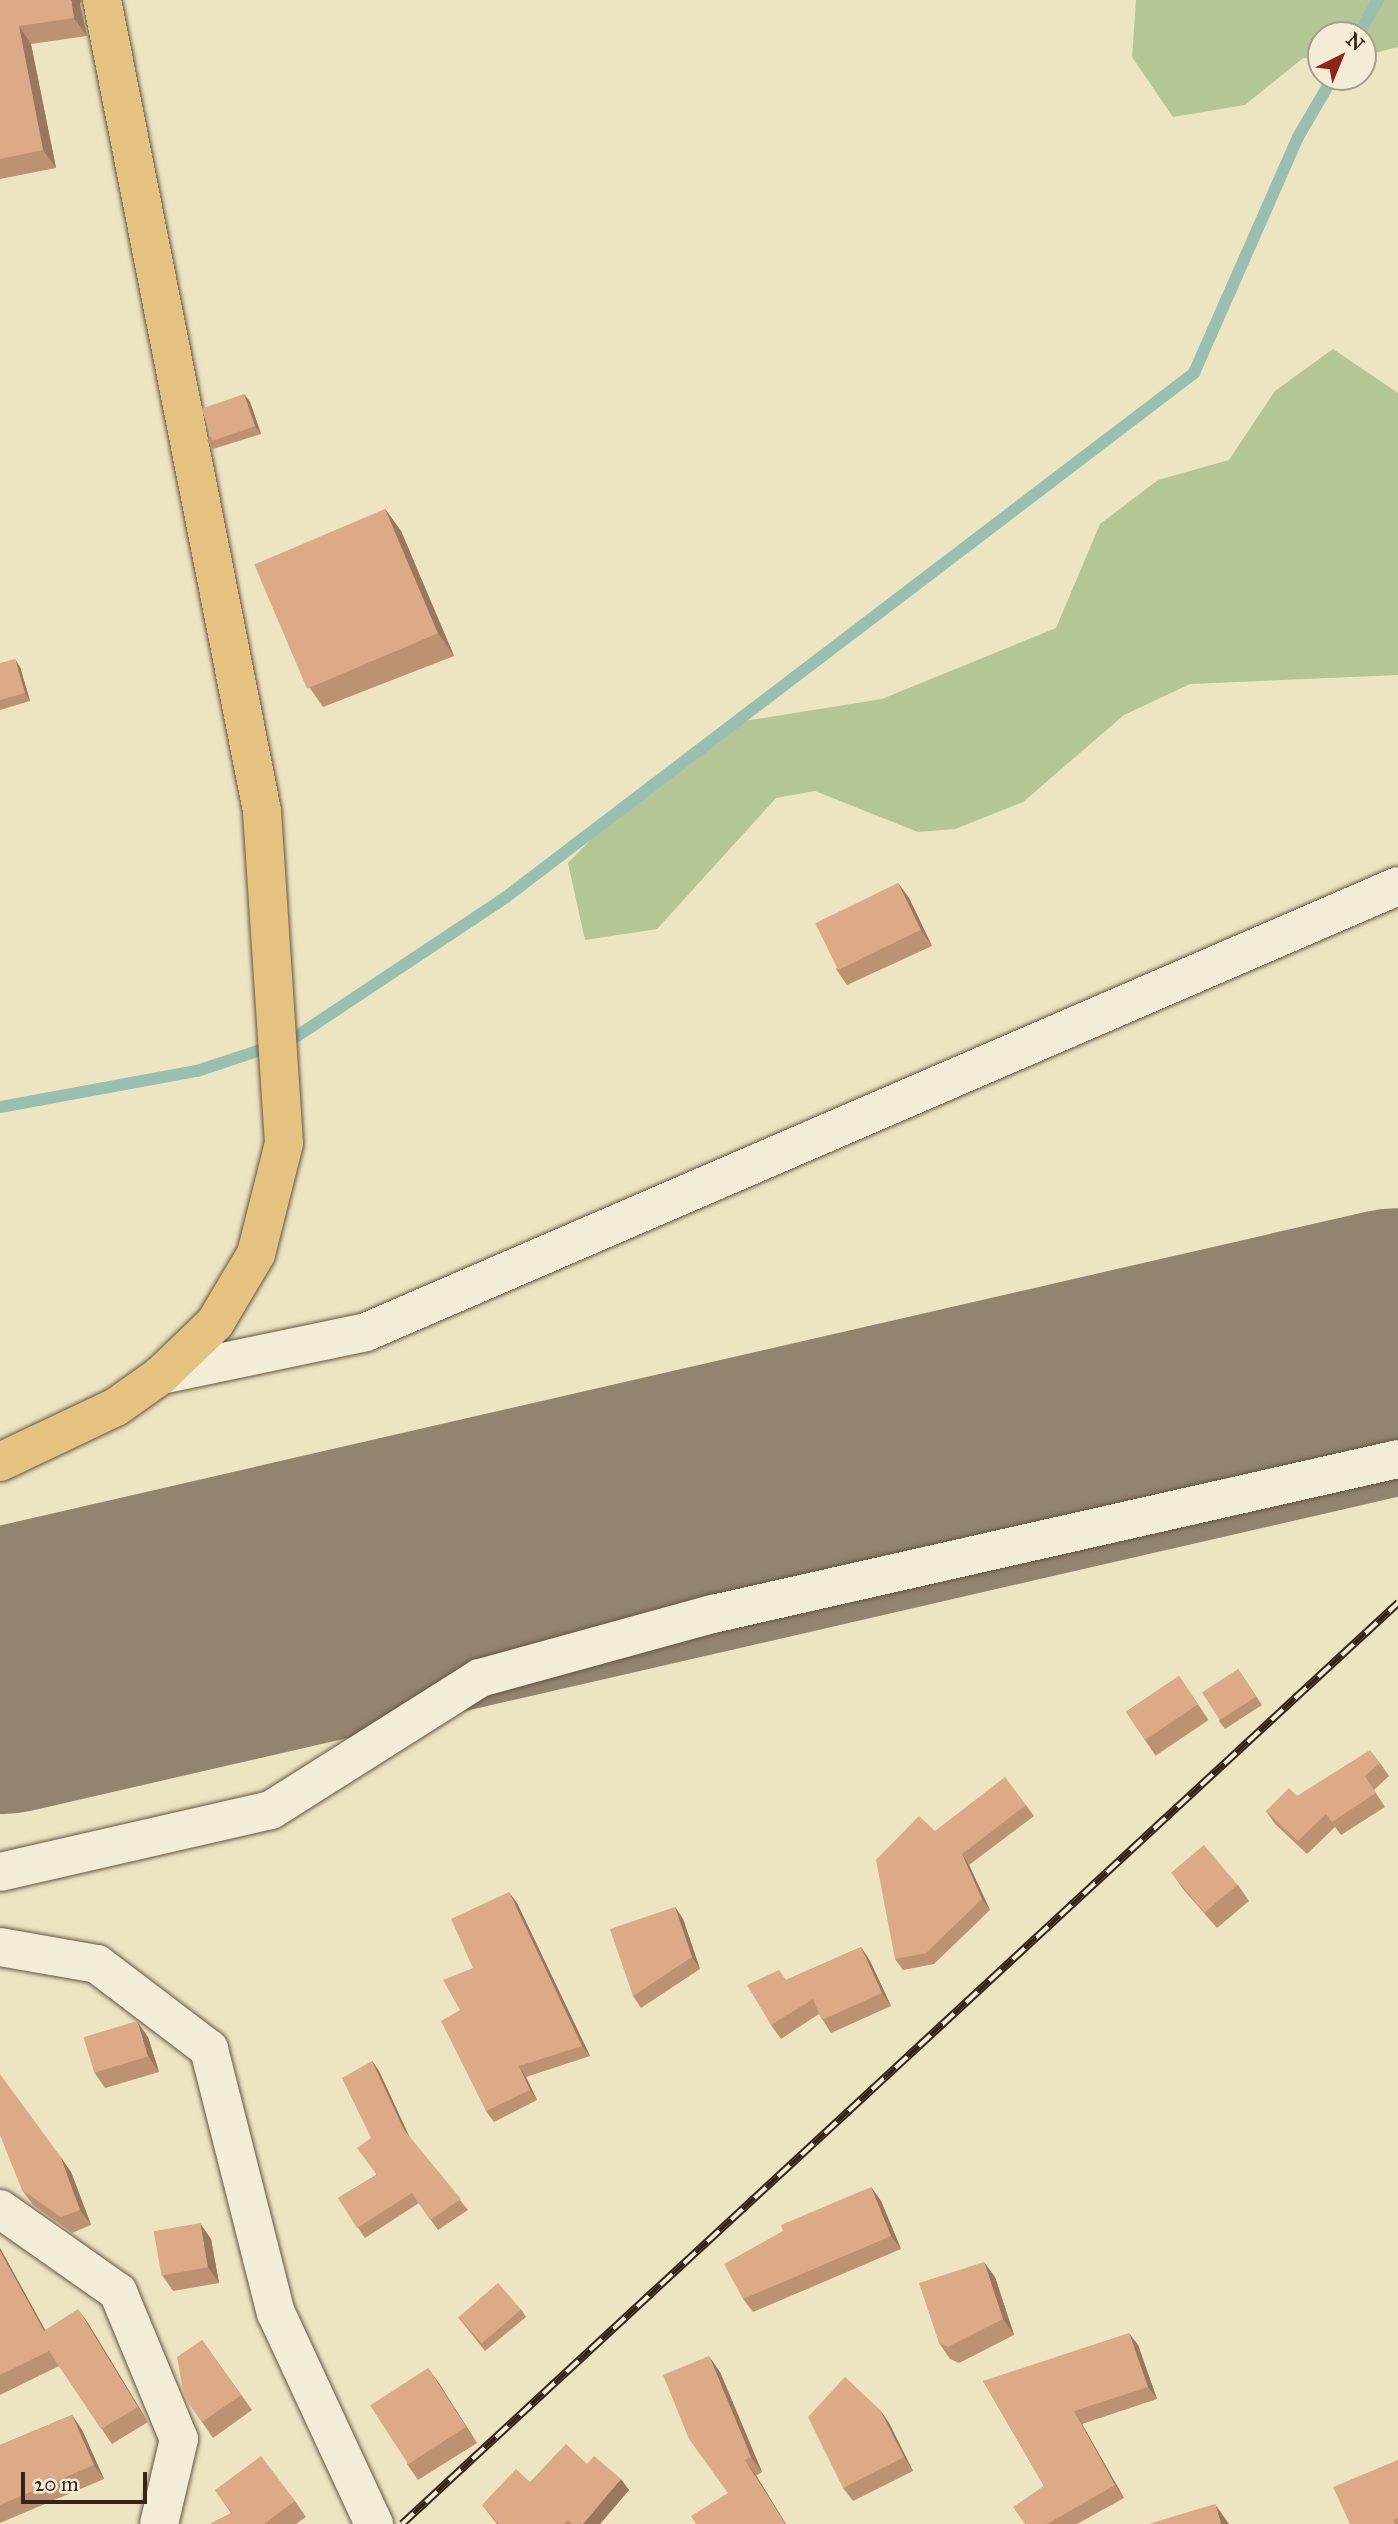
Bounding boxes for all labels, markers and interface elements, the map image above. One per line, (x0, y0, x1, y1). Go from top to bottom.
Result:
north arrow (1307, 21, 1377, 91)
text: N (1342, 28, 1369, 56)
scale bar (24, 2458, 150, 2502)
text: 20 m (34, 2471, 79, 2497)

